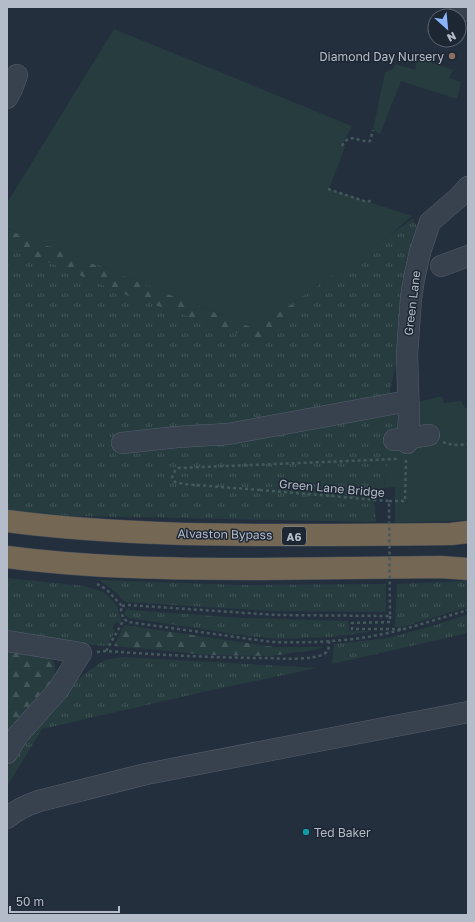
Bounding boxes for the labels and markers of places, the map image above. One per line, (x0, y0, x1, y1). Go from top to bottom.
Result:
place label: Diamond Day Nursery (319, 49, 444, 64)
marker: Diamond Day Nursery (447, 51, 457, 61)
place label: Ted Baker (314, 825, 371, 840)
marker: Ted Baker (301, 827, 311, 837)

